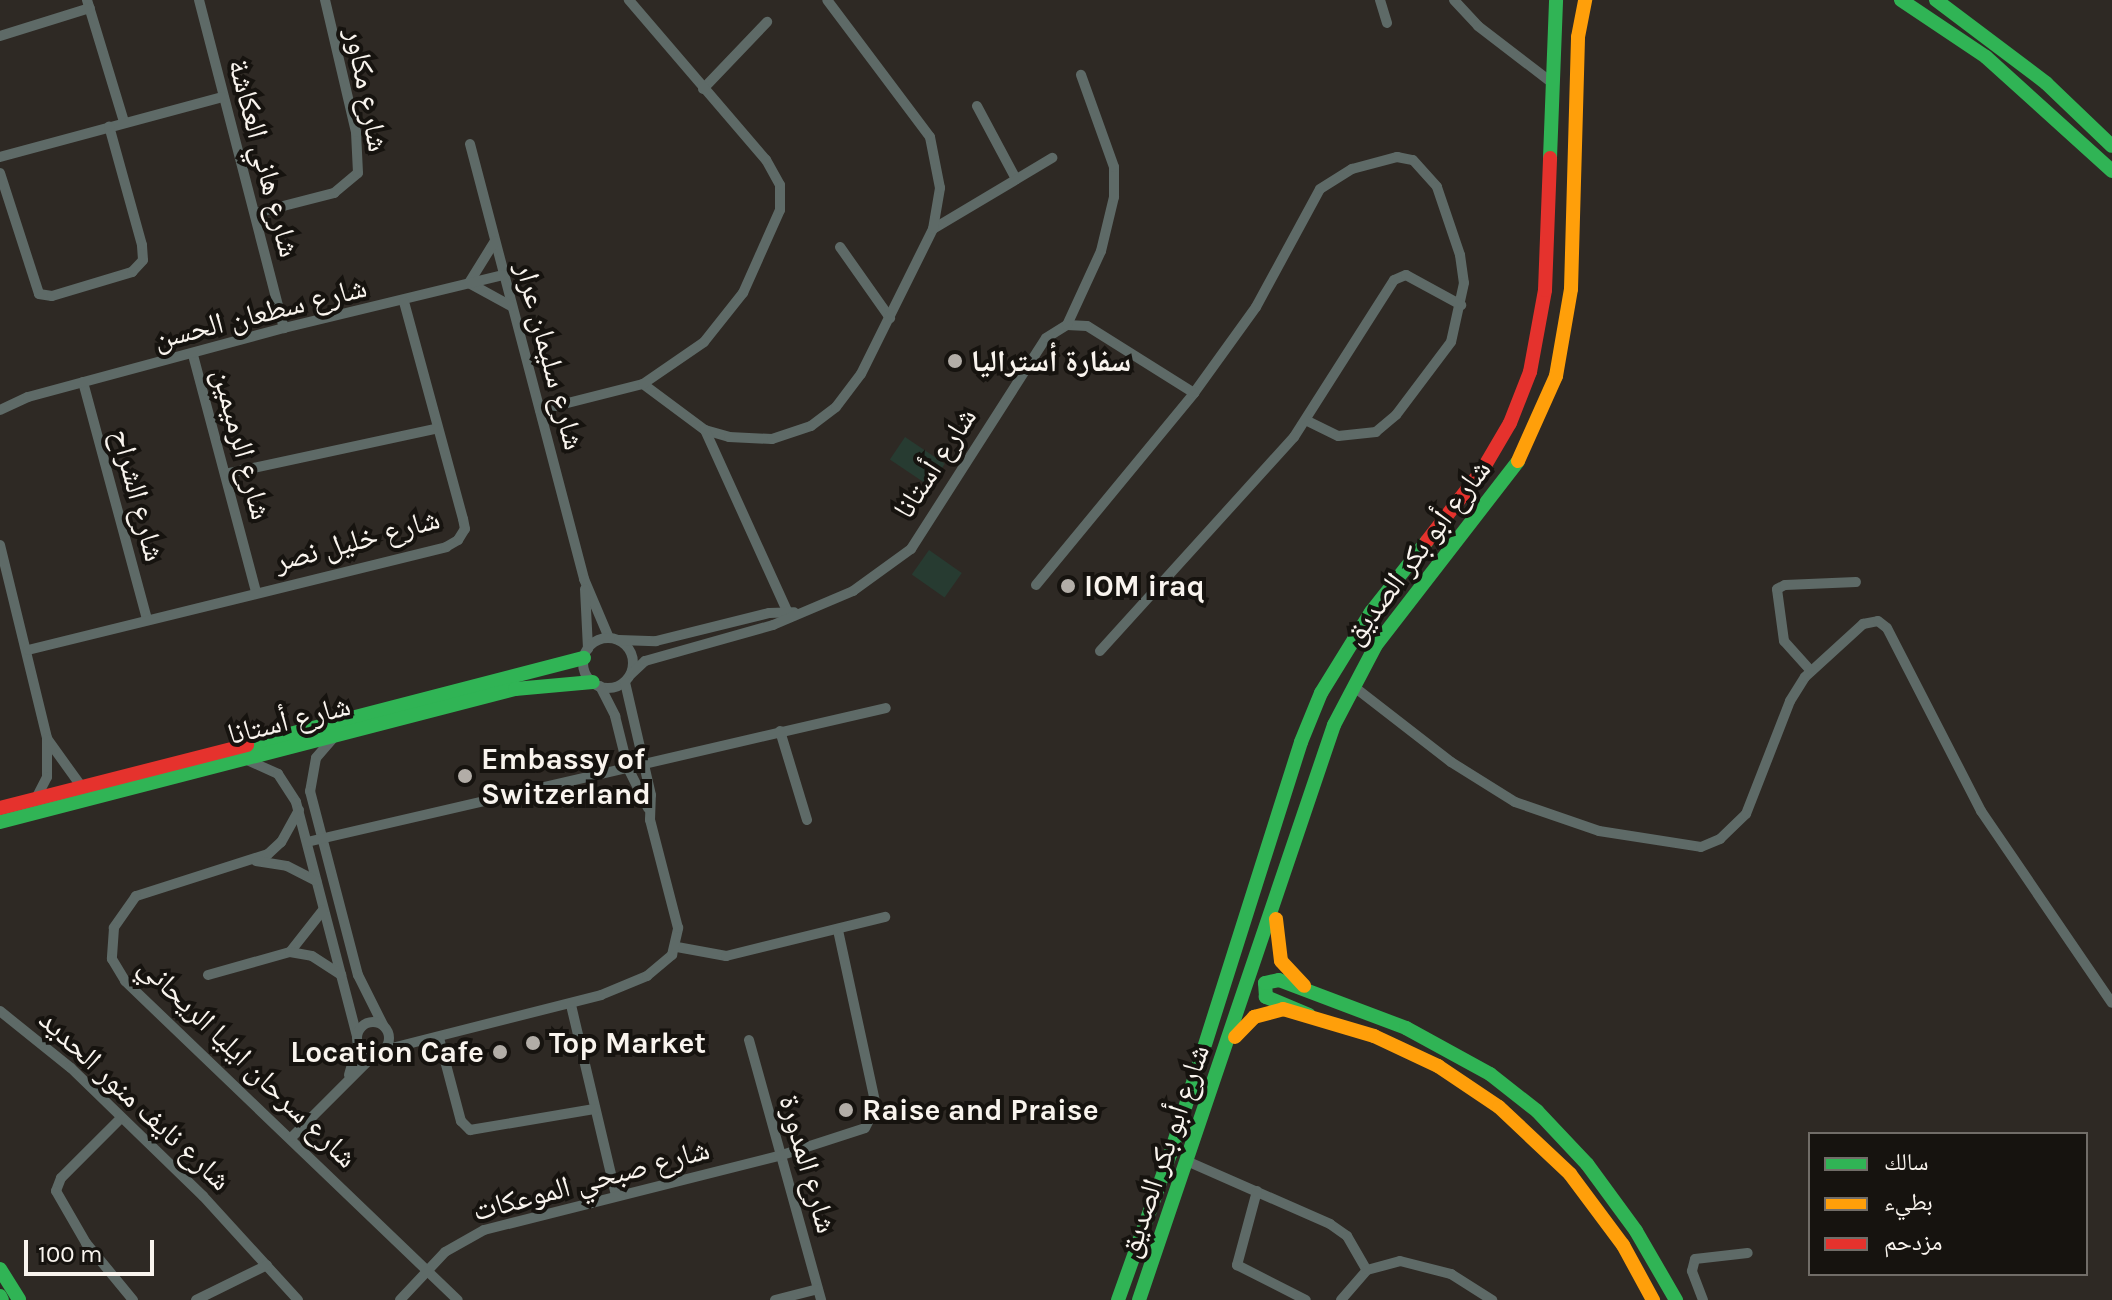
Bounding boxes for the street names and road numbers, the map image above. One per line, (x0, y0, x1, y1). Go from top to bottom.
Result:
street label: شارع مكاور (337, 25, 397, 155)
street label: شارع هاني العكاشة (220, 55, 308, 261)
street label: شارع سليمان عرار (508, 258, 592, 454)
street label: شارع سطعان الحسن (150, 269, 370, 357)
street label: شارع الرميمين (205, 364, 279, 524)
street label: شارع أستانا (886, 401, 984, 525)
street label: شارع الشراح (103, 425, 173, 565)
street label: شارع أبو بكر الصديق (1336, 452, 1498, 652)
street label: شارع خليل نصر (270, 501, 444, 579)
street label: شارع أستانا (224, 687, 354, 753)
street label: شارع سرحان ايليا الريحاني (131, 948, 365, 1176)
street label: شارع نايف منور الحديد (32, 1002, 238, 1198)
street label: شارع أبو بكر الصديق (1111, 1040, 1217, 1262)
street label: شارع المدورة (771, 1091, 845, 1237)
street label: شارع صبحي الموعكات (469, 1131, 713, 1229)

